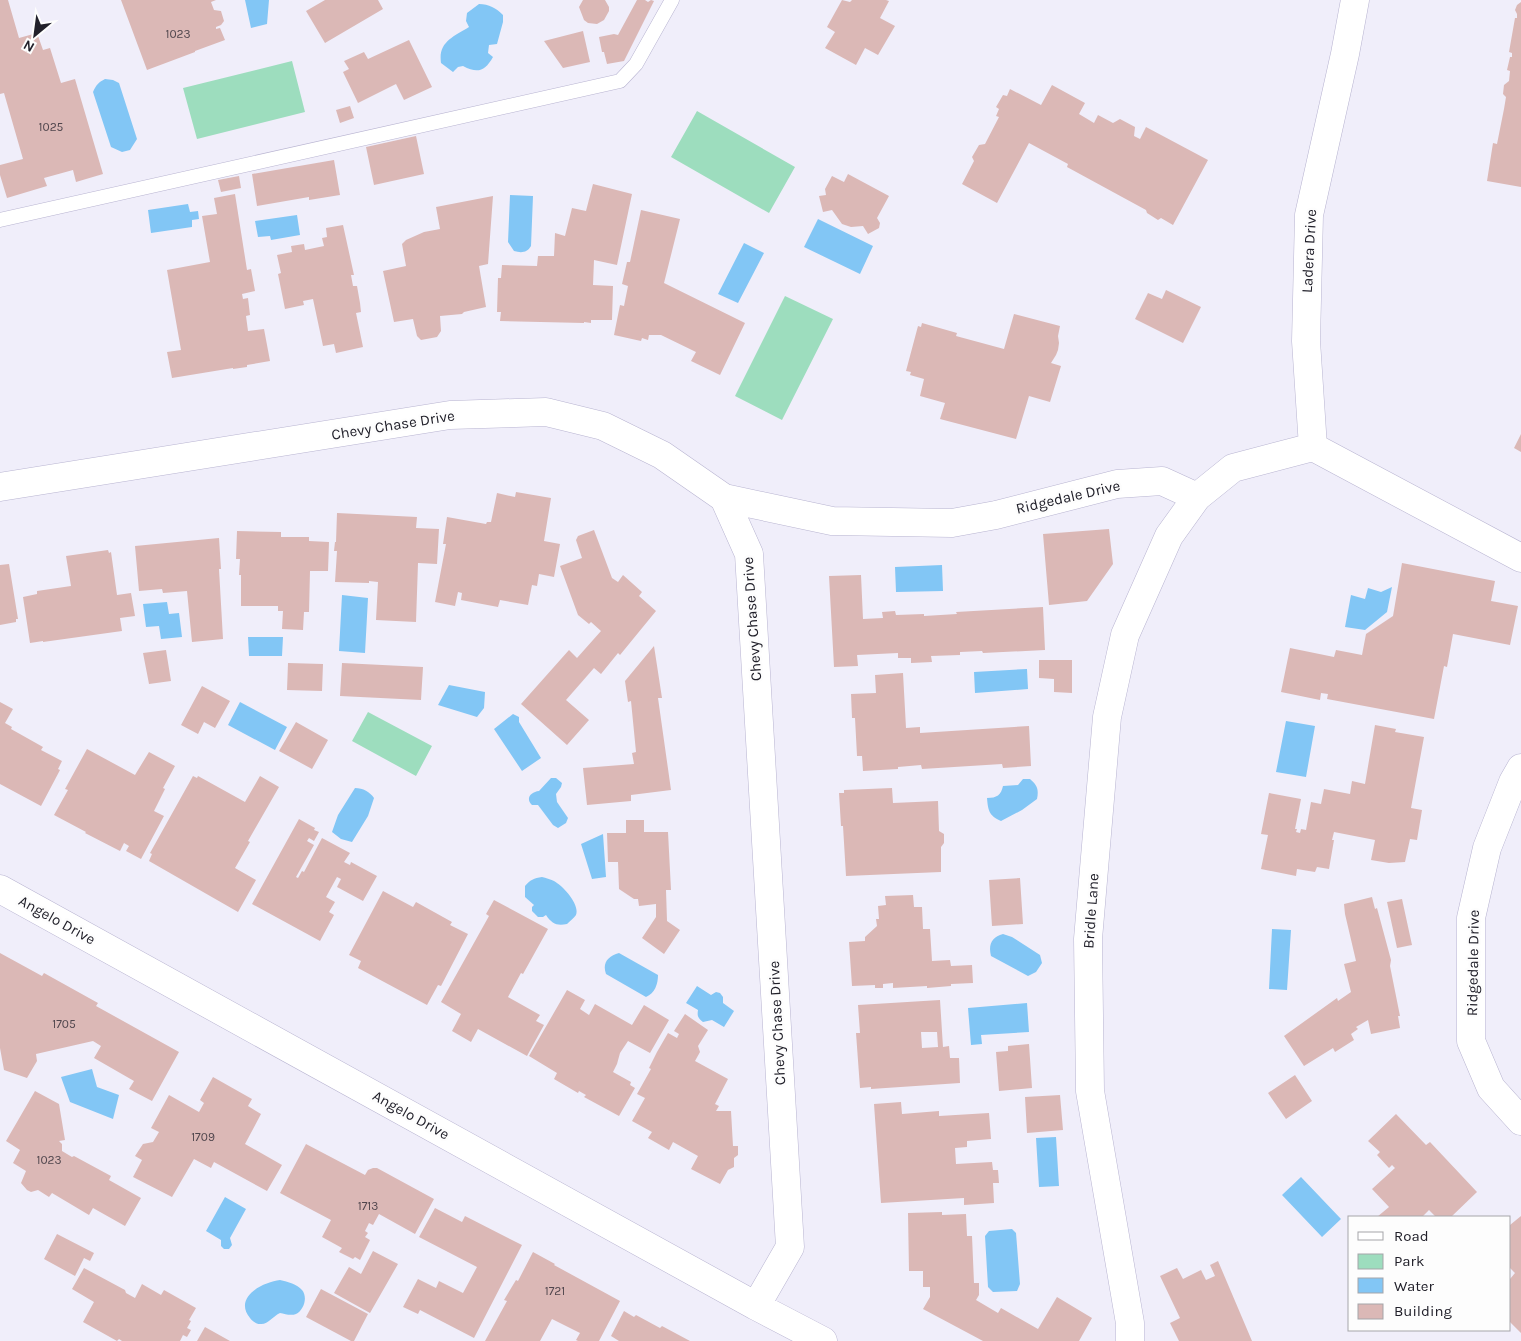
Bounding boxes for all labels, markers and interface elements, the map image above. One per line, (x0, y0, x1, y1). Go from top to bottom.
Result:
north arrow (10, 10, 60, 60)
house number: 1023 (165, 27, 191, 41)
text: N (20, 36, 37, 56)
house number: 1025 (39, 120, 64, 134)
street label: Ladera Drive (1298, 209, 1320, 293)
street label: Chevy Chase Drive (330, 406, 456, 444)
street label: Ridgedale Drive (1014, 476, 1122, 518)
street label: Chevy Chase Drive (739, 556, 765, 682)
street label: Bridle Lane (1079, 873, 1103, 949)
street label: Angelo Drive (16, 892, 98, 948)
street label: Ridgedale Drive (1463, 910, 1483, 1016)
street label: Chevy Chase Drive (765, 960, 789, 1086)
house number: 1705 (52, 1017, 76, 1031)
street label: Angelo Drive (370, 1087, 452, 1143)
house number: 1709 (191, 1130, 215, 1144)
house number: 1023 (36, 1153, 62, 1167)
house number: 1713 (358, 1199, 378, 1213)
legend (1348, 1216, 1511, 1331)
text: Road (1394, 1227, 1429, 1245)
text: Park (1394, 1252, 1424, 1270)
text: Water (1394, 1277, 1435, 1295)
house number: 1721 (545, 1284, 565, 1298)
text: Building (1394, 1302, 1452, 1320)

